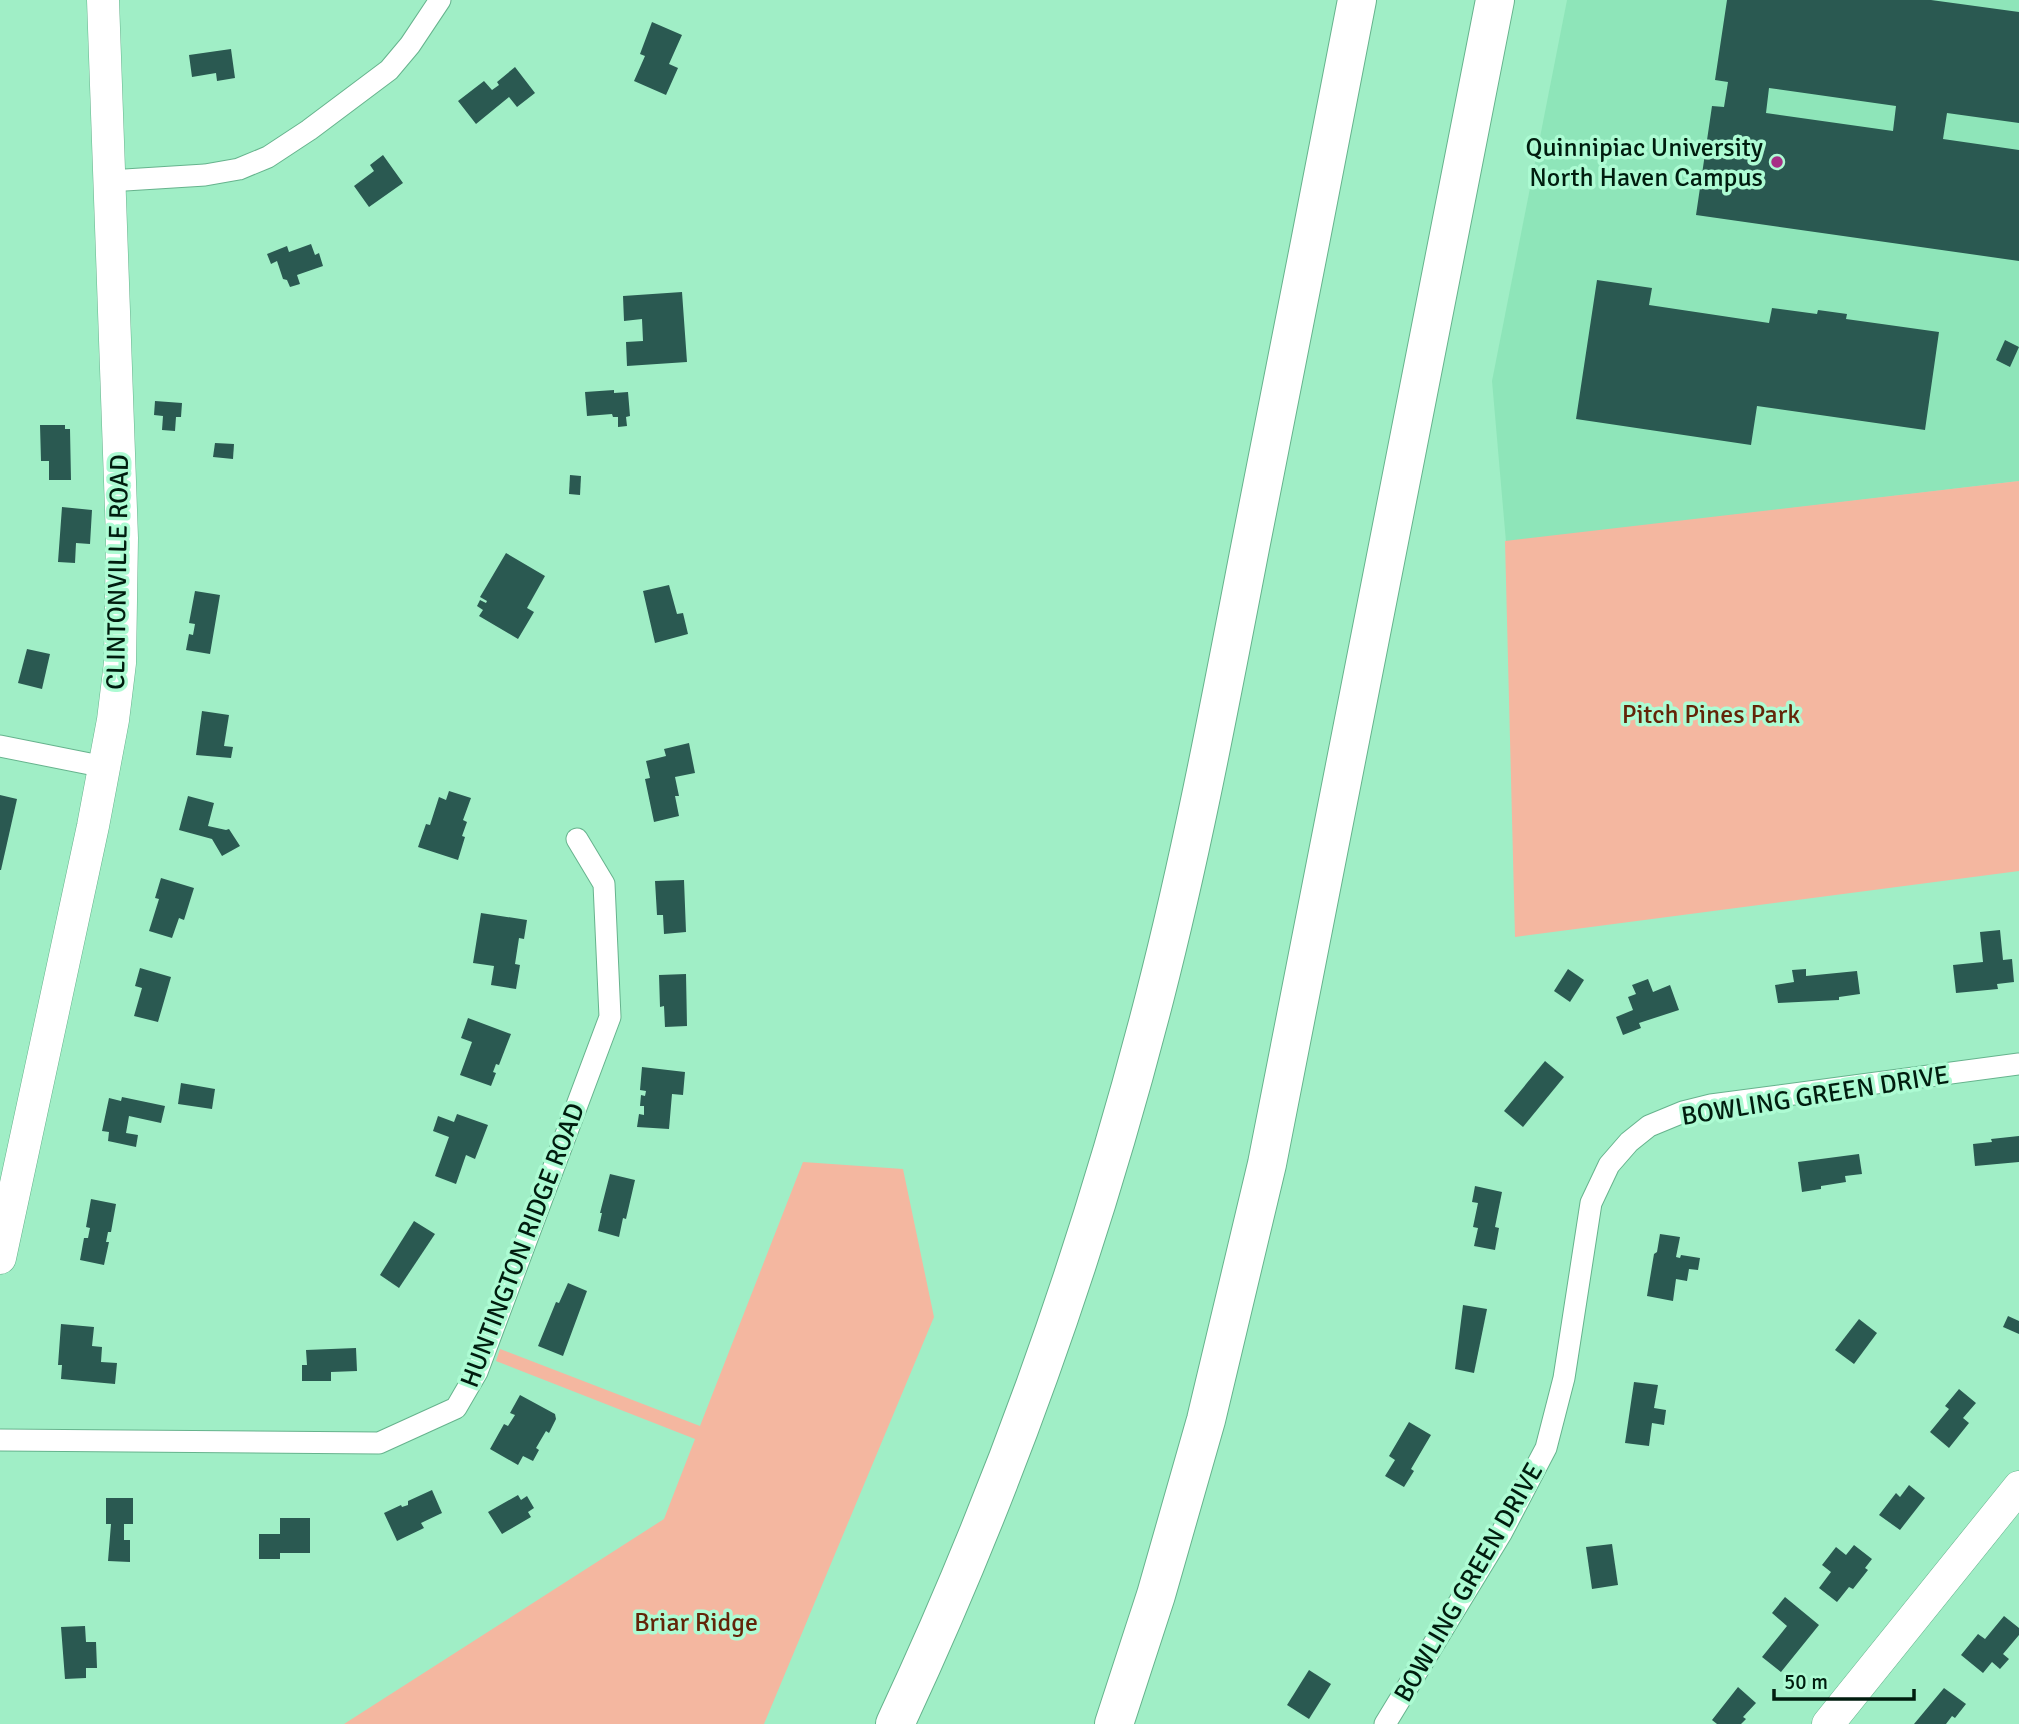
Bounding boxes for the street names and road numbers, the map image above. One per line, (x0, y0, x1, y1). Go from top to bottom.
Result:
street label: CLINTONVILLE ROAD (100, 454, 136, 690)
street label: BOWLING GREEN DRIVE (1679, 1059, 1951, 1133)
street label: HUNTINGTON RIDGE ROAD (454, 1099, 592, 1392)
street label: BOWLING GREEN DRIVE (1387, 1457, 1550, 1708)

